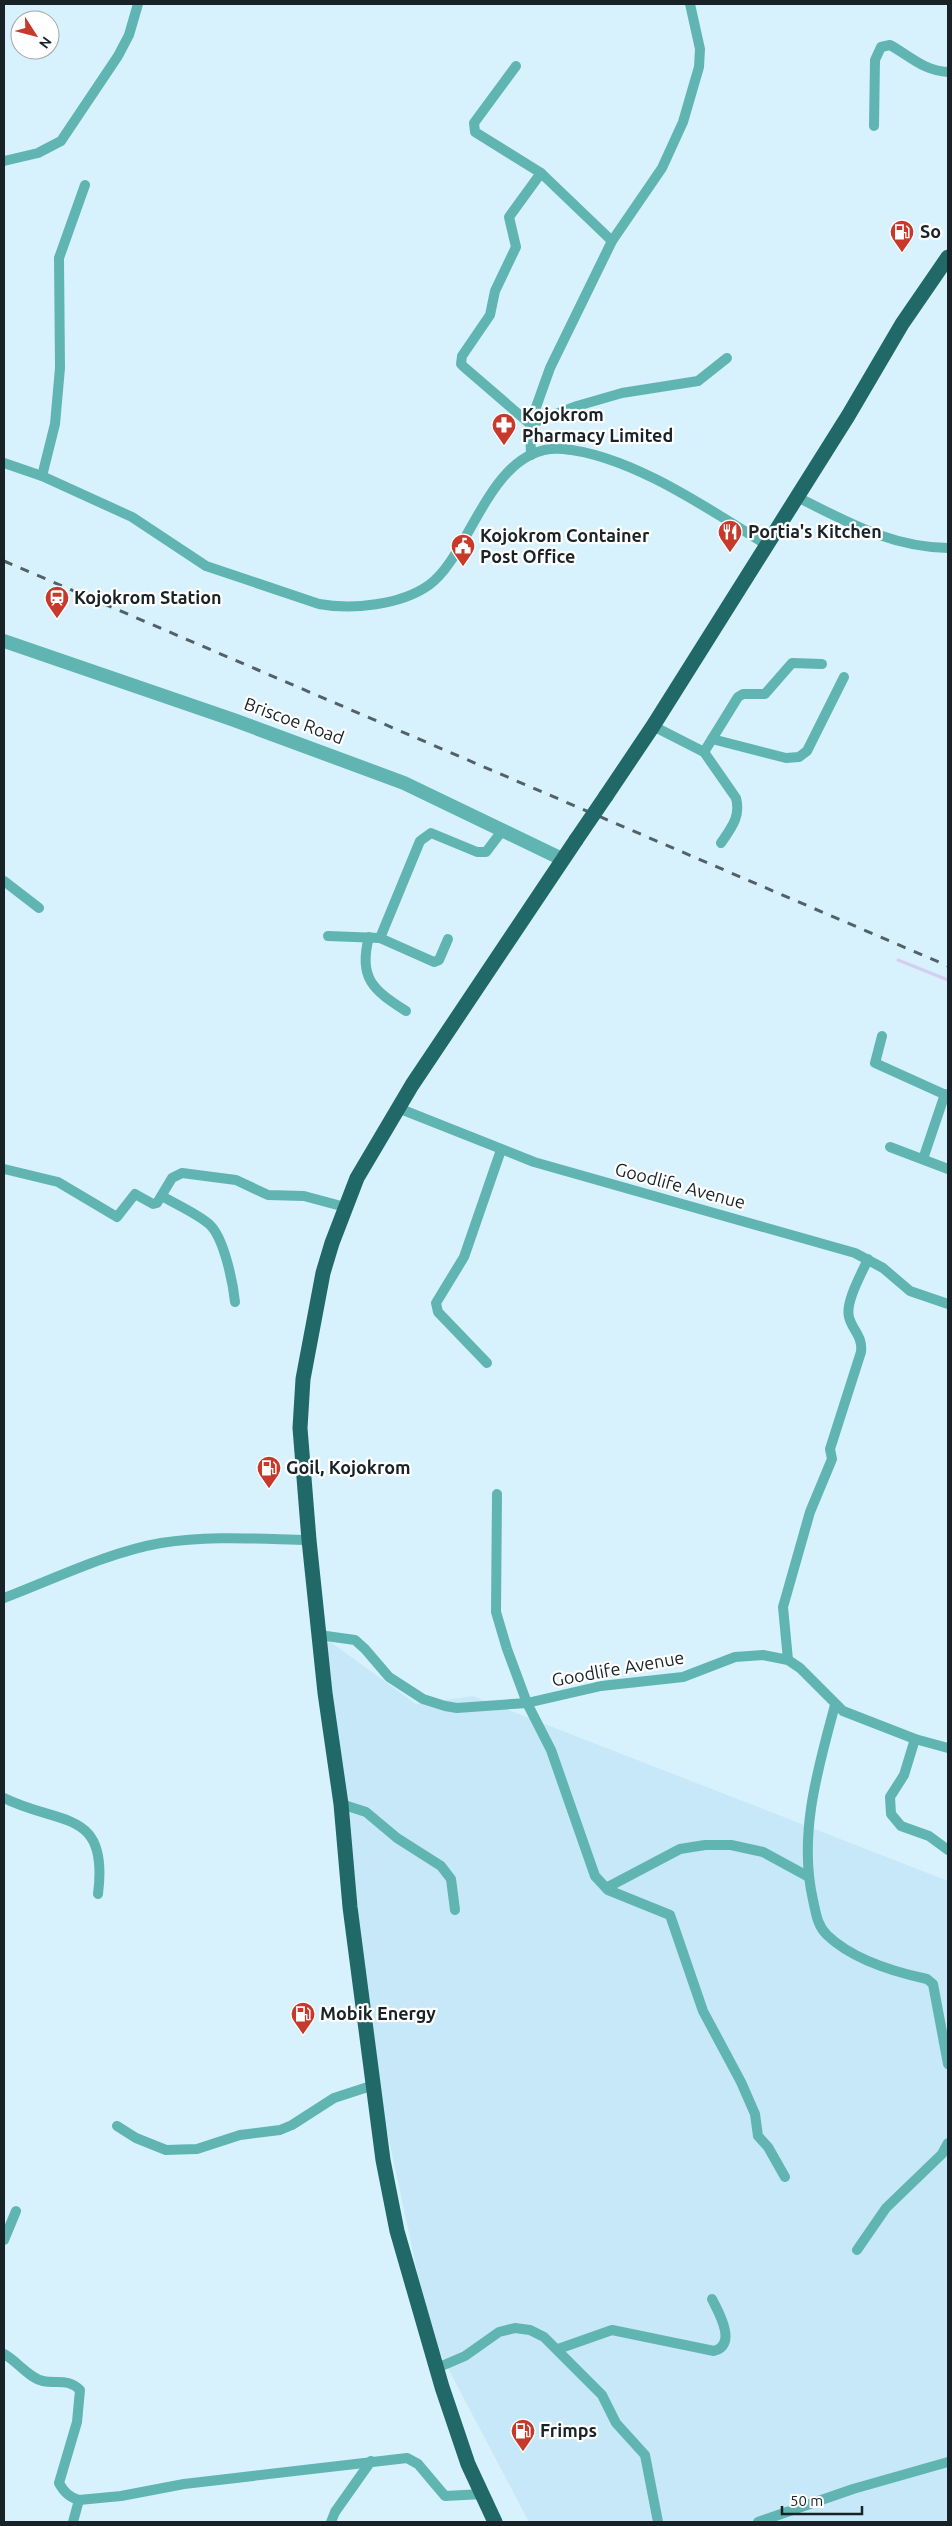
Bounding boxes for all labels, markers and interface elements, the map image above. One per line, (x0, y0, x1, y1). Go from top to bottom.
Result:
north arrow (10, 10, 60, 60)
text: N (36, 34, 55, 52)
fuel station icon: So (889, 219, 915, 253)
place label: So (920, 221, 941, 241)
place label: Kojokrom Pharmacy Limited (522, 404, 673, 445)
pharmacy icon: Kojokrom Pharmacy Limited (491, 412, 517, 446)
restaurant icon: Portia's Kitchen (717, 519, 743, 553)
place label: Portia's Kitchen (748, 521, 882, 541)
place label: Kojokrom Container Post Office (480, 525, 650, 566)
public building icon: Kojokrom Container Post Office (450, 533, 476, 567)
station icon: Kojokrom Station (44, 585, 70, 619)
place label: Kojokrom Station (74, 587, 222, 607)
street label: Briscoe Road (242, 693, 347, 747)
street label: Goodlife Avenue (613, 1158, 748, 1212)
fuel station icon: Goil, Kojokrom (256, 1455, 282, 1489)
place label: Goil, Kojokrom (286, 1457, 411, 1477)
street label: Goodlife Avenue (550, 1647, 686, 1690)
fuel station icon: Mobik Energy (290, 2001, 316, 2035)
place label: Mobik Energy (320, 2003, 436, 2023)
fuel station icon: Frimps (510, 2418, 536, 2452)
place label: Frimps (540, 2420, 597, 2440)
scale bar (782, 2484, 862, 2516)
text: 50 m (790, 2492, 823, 2509)

